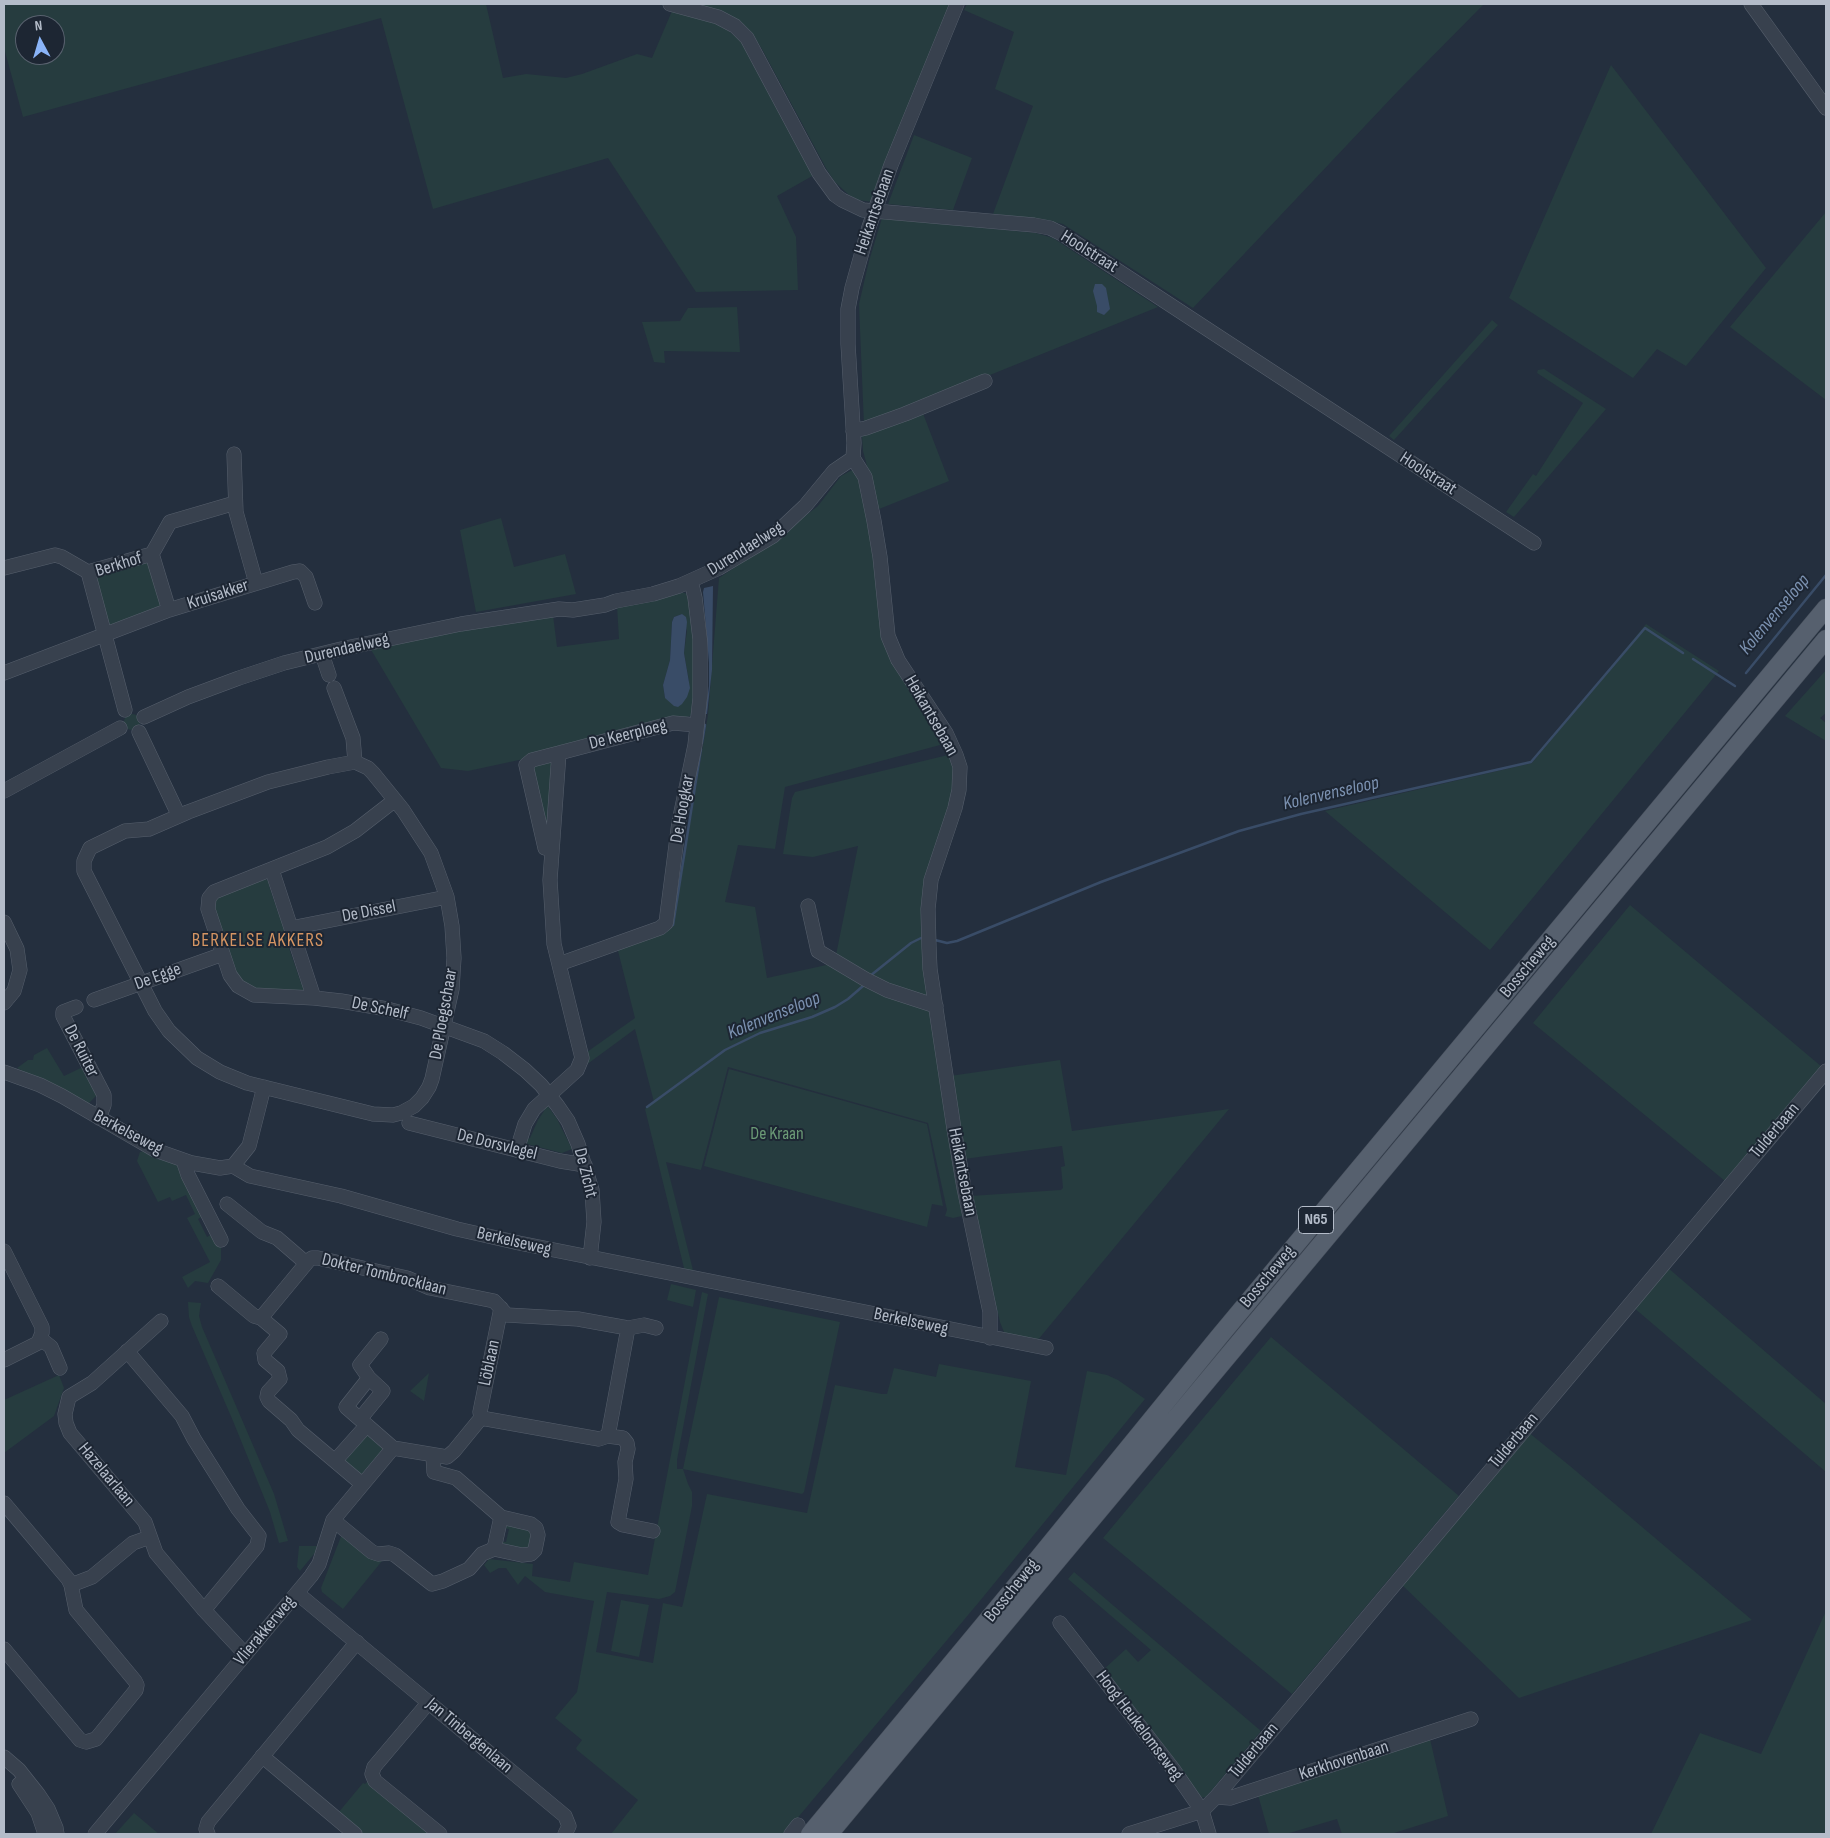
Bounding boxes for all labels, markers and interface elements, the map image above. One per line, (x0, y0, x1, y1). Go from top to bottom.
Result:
north arrow (15, 15, 65, 65)
text: N (34, 17, 43, 34)
street label: Heikantsebaan (850, 166, 900, 258)
street label: Hoolstraat (1056, 226, 1122, 278)
street label: Hoolstraat (1395, 448, 1461, 500)
street label: Durendaelweg (704, 517, 788, 581)
street label: Berkhof (93, 548, 145, 582)
water label: Kolenvenseloop (1735, 570, 1815, 660)
street label: Kruisakker (185, 575, 251, 615)
street label: Durendaelweg (303, 629, 391, 669)
street label: Heikantsebaan (899, 672, 963, 760)
street label: De Keerploeg (587, 715, 669, 755)
water label: Kolenvenseloop (1281, 772, 1381, 816)
street label: De Hoogkar (666, 773, 700, 845)
street label: De Dissel (340, 896, 398, 928)
district label: BERKELSE AKKERS (190, 930, 326, 952)
street label: Bosscheweg (1496, 931, 1560, 1003)
street label: De Egge (132, 959, 184, 995)
street label: De Ploegschaar (425, 967, 463, 1061)
water label: Kolenvenseloop (724, 987, 824, 1045)
street label: De Schelf (350, 992, 410, 1026)
street label: De Ruiter (59, 1021, 103, 1081)
street label: Tulderbaan (1746, 1099, 1804, 1163)
street label: Berkelseweg (90, 1106, 166, 1160)
park label: De Kraan (750, 1123, 804, 1145)
street label: De Dorsvlegel (455, 1125, 539, 1165)
street label: Heikantsebaan (943, 1126, 981, 1218)
street label: De Zicht (568, 1146, 602, 1200)
road number: N65 (1298, 1206, 1334, 1234)
street label: Berkelseweg (475, 1223, 553, 1261)
street label: Bosscheweg (1236, 1241, 1300, 1313)
street label: Dokter Tombrocklaan (319, 1249, 449, 1301)
street label: Berkelseweg (872, 1304, 950, 1340)
street label: Löblaan (475, 1338, 505, 1388)
street label: Tulderbaan (1485, 1409, 1543, 1473)
street label: Hazelaarlaan (73, 1439, 139, 1511)
street label: Bosscheweg (980, 1555, 1044, 1627)
street label: Vlierakkerweg (229, 1592, 301, 1670)
street label: Hoog Heukelomseweg (1091, 1667, 1187, 1785)
street label: Jan Tinbergenlaan (421, 1694, 517, 1778)
street label: Tulderbaan (1225, 1719, 1283, 1783)
street label: Kerkhovenbaan (1296, 1736, 1392, 1786)

